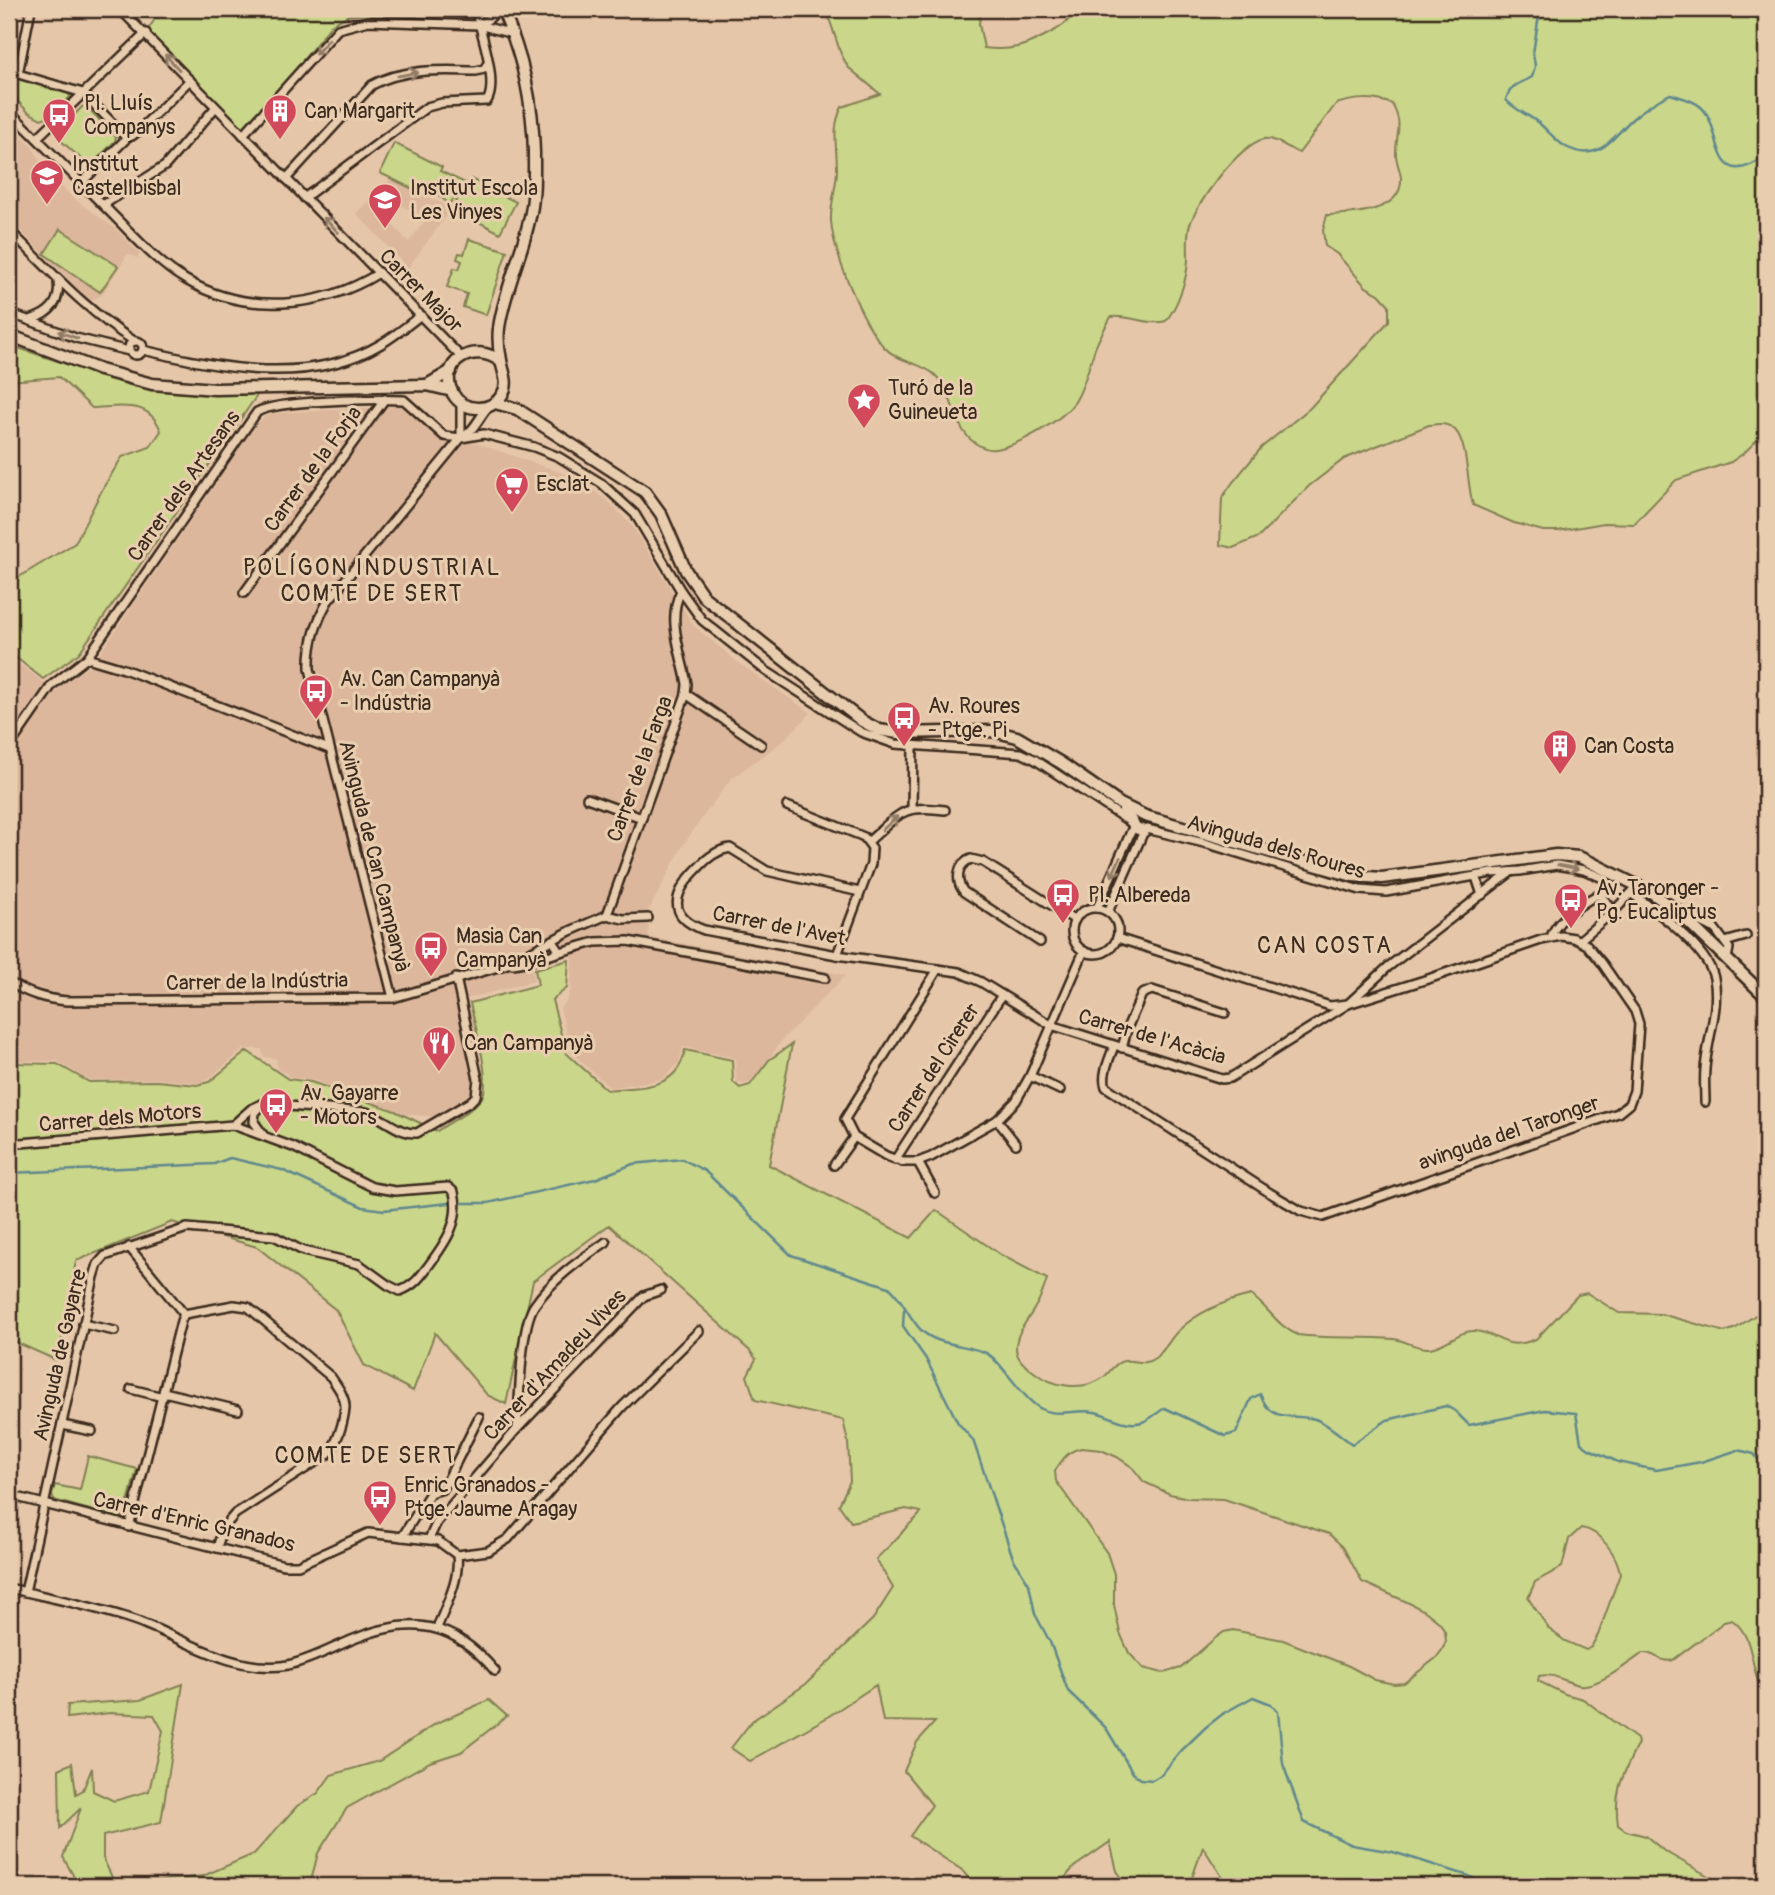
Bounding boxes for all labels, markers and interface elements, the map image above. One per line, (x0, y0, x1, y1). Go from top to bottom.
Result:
one-way arrow (314, 38, 330, 56)
one-way arrow (164, 53, 181, 70)
one-way arrow (396, 67, 419, 81)
place label: Pl. Lluís Companys (84, 90, 176, 141)
building icon: Can Margarit (261, 92, 299, 141)
bus stop icon: Pl. Lluís Companys (40, 96, 78, 145)
place label: Can Margarit (304, 98, 415, 125)
place label: Institut Castellbisbal (72, 151, 181, 202)
school or university icon: Institut Castellbisbal (28, 157, 66, 206)
place label: Institut Escola Les Vinyes (410, 175, 538, 226)
school or university icon: Institut Escola Les Vinyes (366, 181, 404, 230)
one-way arrow (322, 216, 339, 233)
street label: Carrer Major (373, 243, 469, 339)
one-way arrow (58, 328, 80, 340)
place label: Turó de la Guineueta (888, 375, 977, 426)
place icon: Turó de la Guineueta (845, 381, 883, 430)
street label: Carrer de la Forja (258, 401, 368, 537)
street label: Carrer dels Artesans (122, 405, 247, 567)
supermarket icon: Esclat (493, 465, 531, 514)
place label: Esclat (536, 471, 590, 498)
district label: POLÍGON INDUSTRIAL COMTE DE SERT (243, 553, 501, 608)
place label: Av. Can Campanyà - Indústria (340, 666, 500, 717)
bus stop icon: Av. Can Campanyà - Indústria (297, 672, 335, 721)
street label: Carrer de la Farga (601, 692, 679, 846)
place label: Av. Roures - Ptge. Pi (928, 693, 1020, 744)
bus stop icon: Av. Roures - Ptge. Pi (885, 699, 923, 748)
building icon: Can Costa (1541, 727, 1579, 776)
place label: Can Costa (1584, 733, 1674, 760)
street label: Avinguda de Can Campanyà (332, 738, 416, 974)
street label: Avinguda dels Roures (1184, 809, 1369, 885)
one-way arrow (881, 815, 899, 831)
one-way arrow (1109, 855, 1122, 877)
one-way arrow (1556, 861, 1579, 874)
place label: Av. Taronger - Pg. Eucaliptus (1596, 875, 1719, 926)
bus stop icon: Pl. Albereda (1044, 876, 1082, 925)
bus stop icon: Av. Taronger - Pg. Eucaliptus (1552, 881, 1590, 930)
place label: Pl. Albereda (1088, 882, 1191, 909)
street label: Carrer de l'Avet (710, 900, 848, 952)
place label: Masia Can Campanyà (456, 923, 546, 974)
bus stop icon: Masia Can Campanyà (412, 929, 450, 978)
district label: CAN COSTA (1257, 931, 1393, 960)
street label: Carrer de la Indústria (166, 967, 348, 997)
street label: Carrer del Cirerer (882, 998, 986, 1138)
street label: Carrer de l'Acàcia (1075, 1003, 1229, 1071)
restaurant icon: Can Campanyà (420, 1024, 458, 1073)
place label: Can Campanyà (464, 1030, 593, 1057)
place label: Av. Gayarre - Motors (300, 1080, 399, 1131)
bus stop icon: Av. Gayarre - Motors (257, 1086, 295, 1135)
street label: avinguda del Taronger (1415, 1089, 1603, 1177)
street label: Carrer dels Motors (38, 1097, 203, 1139)
street label: Avinguda de Gayarre (27, 1266, 93, 1444)
street label: Carrer d'Amadeu Vives (478, 1283, 633, 1447)
district label: COMTE DE SERT (275, 1441, 457, 1470)
place label: Enric Granados - Ptge. Jaume Aragay (404, 1472, 577, 1523)
bus stop icon: Enric Granados - Ptge. Jaume Aragay (361, 1478, 399, 1527)
street label: Carrer d'Enric Granados (91, 1486, 298, 1558)

